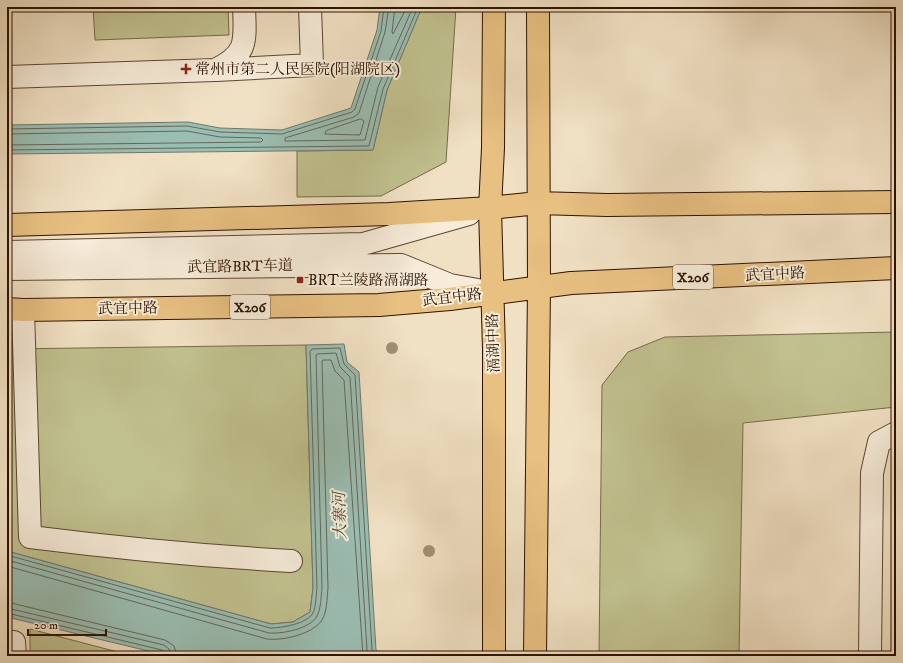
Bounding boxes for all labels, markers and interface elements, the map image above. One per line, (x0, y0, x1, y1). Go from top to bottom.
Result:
place label: 常州市第二人民医院(阳湖院区) (195, 60, 400, 79)
marker: 常州市第二人民医院(阳湖院区) (180, 63, 192, 75)
street label: 武宜路BRT车道 (187, 256, 293, 277)
street label: 武宜中路 (745, 263, 805, 286)
road number: X206 (673, 265, 713, 289)
place label: BRT兰陵路滆湖路 (308, 271, 429, 290)
marker: BRT兰陵路滆湖路 (295, 275, 305, 285)
street label: 武宜中路 (421, 284, 483, 311)
road number: X206 (230, 295, 270, 319)
street label: 武宜中路 (98, 298, 158, 319)
street label: 滆湖中路 (483, 313, 504, 373)
water label: 大寨河 (329, 489, 351, 540)
scale bar (28, 611, 106, 637)
text: 20 m (34, 618, 58, 633)

